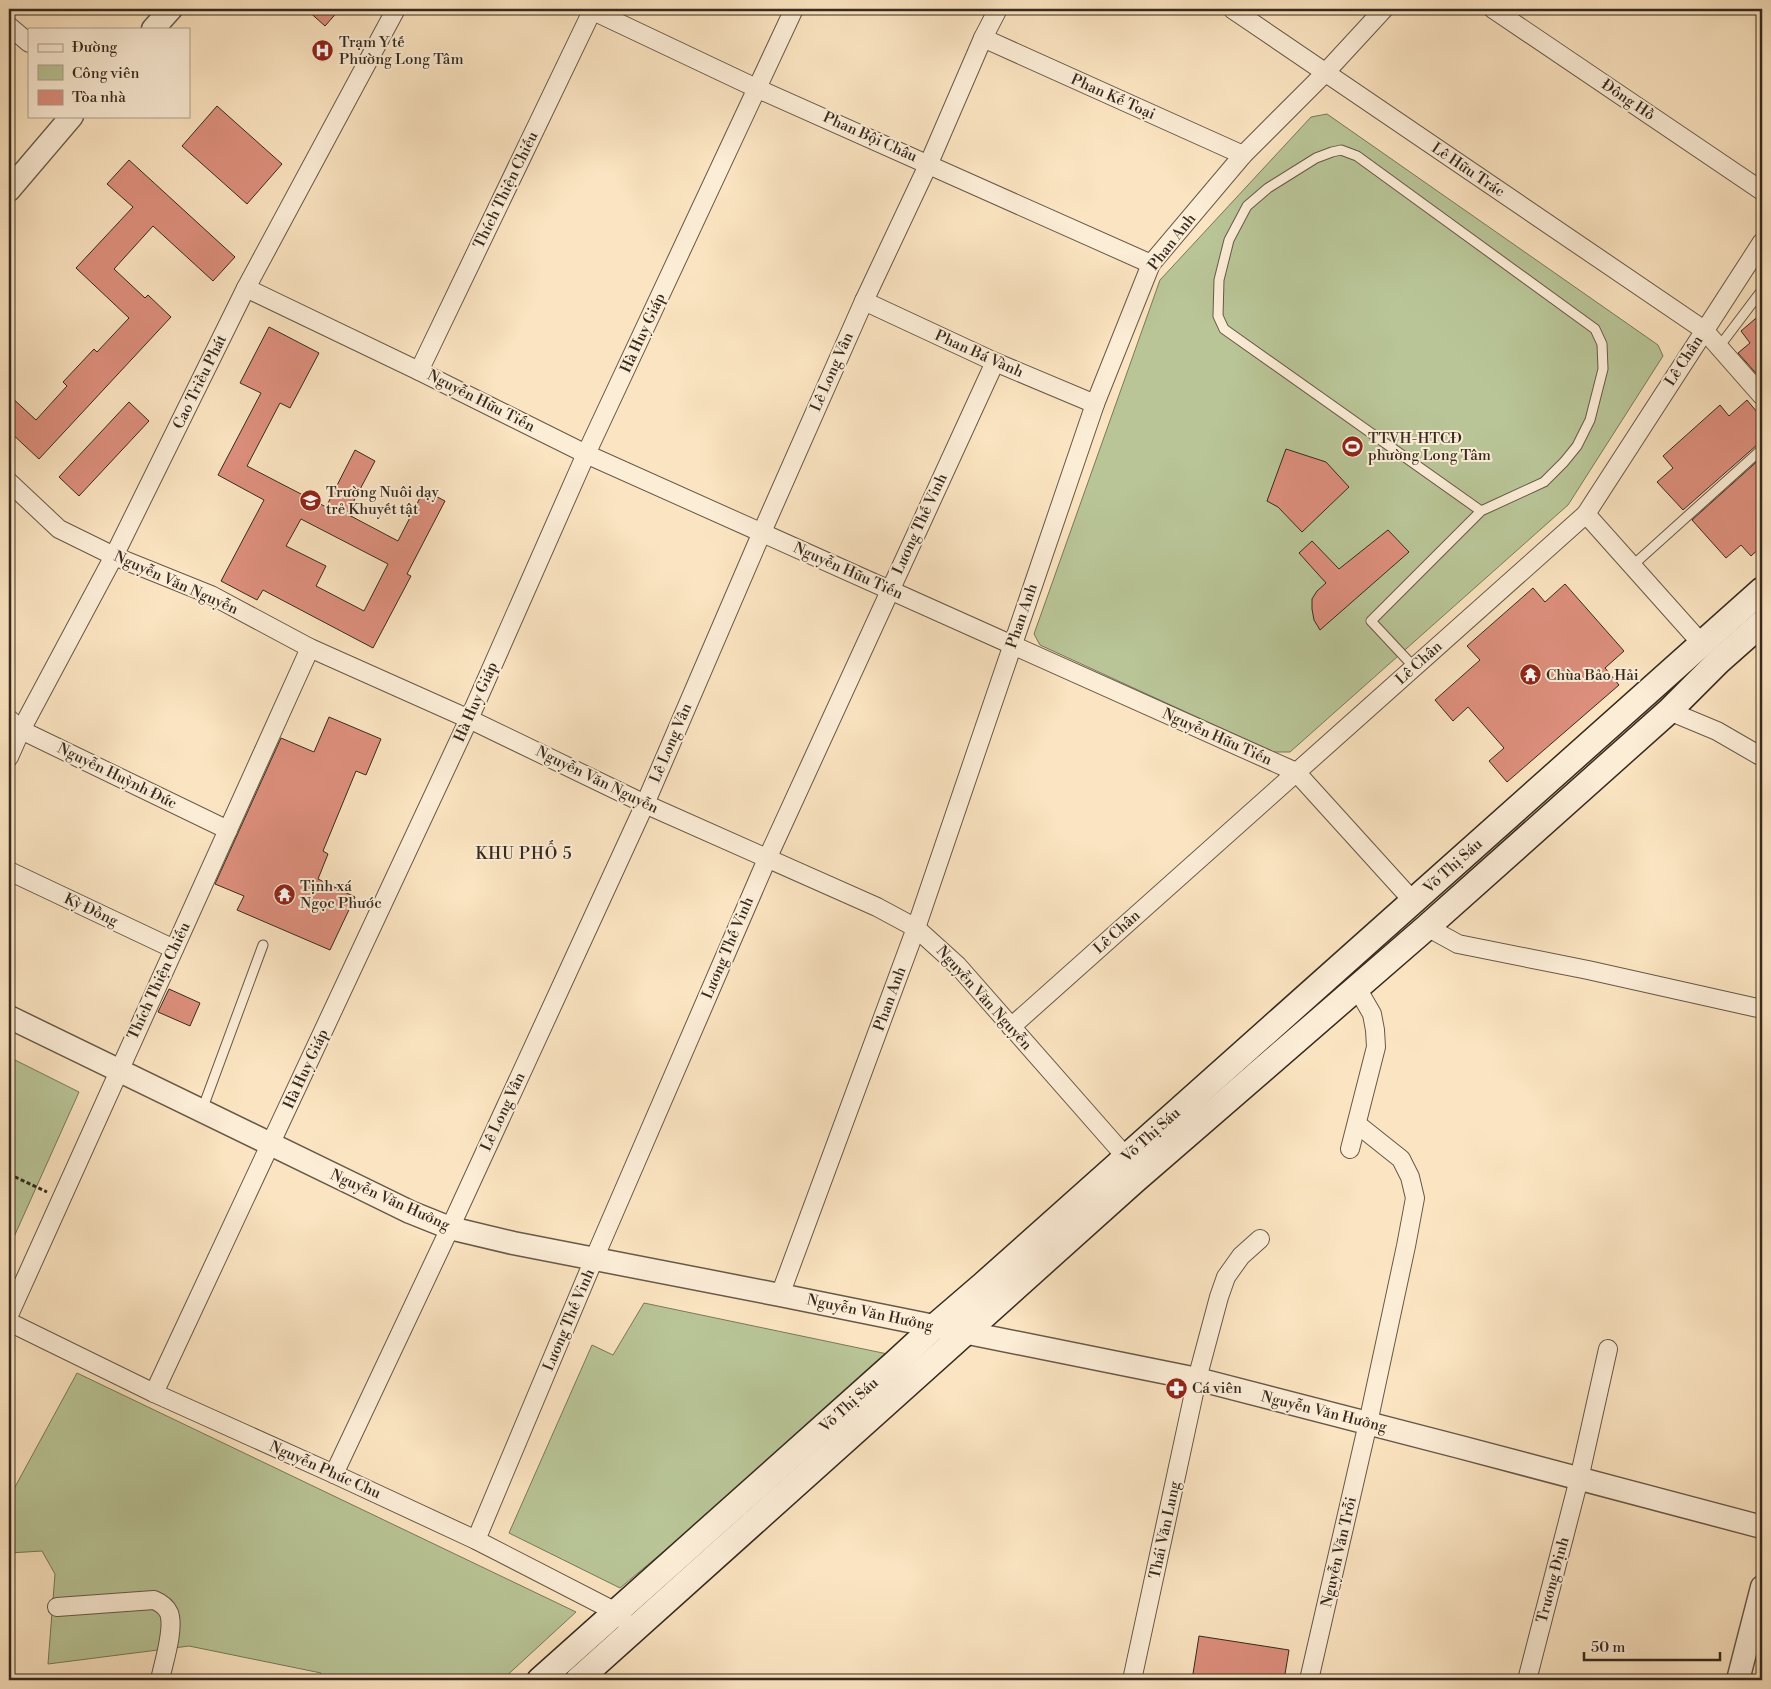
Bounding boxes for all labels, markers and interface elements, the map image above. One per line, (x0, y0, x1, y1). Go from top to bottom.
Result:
legend (28, 28, 190, 118)
place label: Trạm Y tế Phường Long Tâm (339, 33, 464, 69)
text: Đường (72, 38, 118, 57)
hospital icon: Trạm Y tế Phường Long Tâm (311, 39, 335, 63)
text: Công viên (72, 64, 140, 83)
street label: Phan Kế Toại (1068, 70, 1158, 124)
street label: Đông Hồ (1598, 75, 1658, 125)
text: Tòa nhà (72, 88, 126, 107)
street label: Phan Bội Châu (820, 108, 921, 166)
street label: Thích Thiện Chiếu (469, 128, 543, 252)
street label: Lê Hữu Trác (1428, 139, 1508, 201)
street label: Phan Anh (1144, 210, 1200, 274)
street label: Hà Huy Giáp (616, 290, 670, 376)
street label: Phan Bá Vành (932, 326, 1026, 382)
street label: Lê Long Vân (806, 329, 858, 415)
street label: Cao Triều Phát (169, 331, 231, 432)
street label: Lê Chân (1661, 332, 1707, 390)
street label: Nguyễn Hữu Tiến (424, 366, 538, 436)
place label: TTVH-HTCĐ phường Long Tâm (1368, 429, 1491, 465)
sports icon: TTVH-HTCĐ phường Long Tâm (1340, 435, 1364, 459)
street label: Lương Thế Vinh (888, 470, 952, 578)
place label: Trường Nuôi dạy trẻ Khuyết tật (326, 483, 440, 519)
school or university icon: Trường Nuôi dạy trẻ Khuyết tật (298, 489, 322, 513)
street label: Nguyễn Hữu Tiến (790, 538, 906, 604)
street label: Nguyễn Văn Nguyễn (111, 547, 241, 619)
street label: Phan Anh (1002, 581, 1042, 651)
street label: Lê Chân (1392, 637, 1446, 689)
street label: Hà Huy Giáp (450, 659, 502, 745)
temple icon: Chùa Bảo Hải (1518, 663, 1542, 687)
place label: Chùa Bảo Hải (1546, 666, 1639, 685)
street label: Lê Long Vân (646, 700, 696, 786)
street label: Nguyễn Hữu Tiến (1159, 704, 1275, 770)
street label: Nguyễn Huỳnh Đức (54, 739, 180, 813)
street label: Nguyễn Văn Nguyễn (532, 742, 662, 818)
street label: Võ Thị Sáu (1419, 834, 1487, 898)
district label: KHU PHỐ 5 (476, 840, 572, 864)
place label: Tịnh xá Ngọc Phước (300, 877, 382, 913)
temple icon: Tịnh xá Ngọc Phước (272, 883, 296, 907)
street label: Kỳ Đồng (61, 889, 121, 931)
street label: Lương Thế Vinh (698, 894, 758, 1002)
street label: Lê Chân (1090, 906, 1144, 958)
street label: Thích Thiện Chiếu (123, 919, 195, 1043)
street label: Nguyễn Văn Nguyễn (932, 942, 1036, 1054)
street label: Phan Anh (870, 964, 910, 1034)
street label: Hà Huy Giáp (279, 1026, 333, 1112)
street label: Lê Long Vân (476, 1070, 530, 1154)
street label: Võ Thị Sáu (1117, 1103, 1185, 1167)
street label: Nguyễn Văn Hưởng (327, 1165, 453, 1235)
street label: Lương Thế Vinh (539, 1266, 599, 1374)
street label: Nguyễn Văn Hưởng (805, 1290, 935, 1336)
street label: Võ Thị Sáu (815, 1373, 883, 1437)
pharmacy icon: Cá viên (1164, 1376, 1188, 1400)
place label: Cá viên (1192, 1379, 1242, 1398)
street label: Nguyễn Văn Hưởng (1259, 1387, 1389, 1437)
street label: Nguyễn Phúc Chu (266, 1437, 384, 1503)
street label: Thái Văn Lung (1145, 1479, 1185, 1580)
street label: Nguyễn Văn Trỗi (1317, 1495, 1361, 1609)
street label: Trương Định (1532, 1535, 1574, 1625)
scale bar (1584, 1629, 1720, 1661)
text: 50 m (1591, 1638, 1625, 1657)

